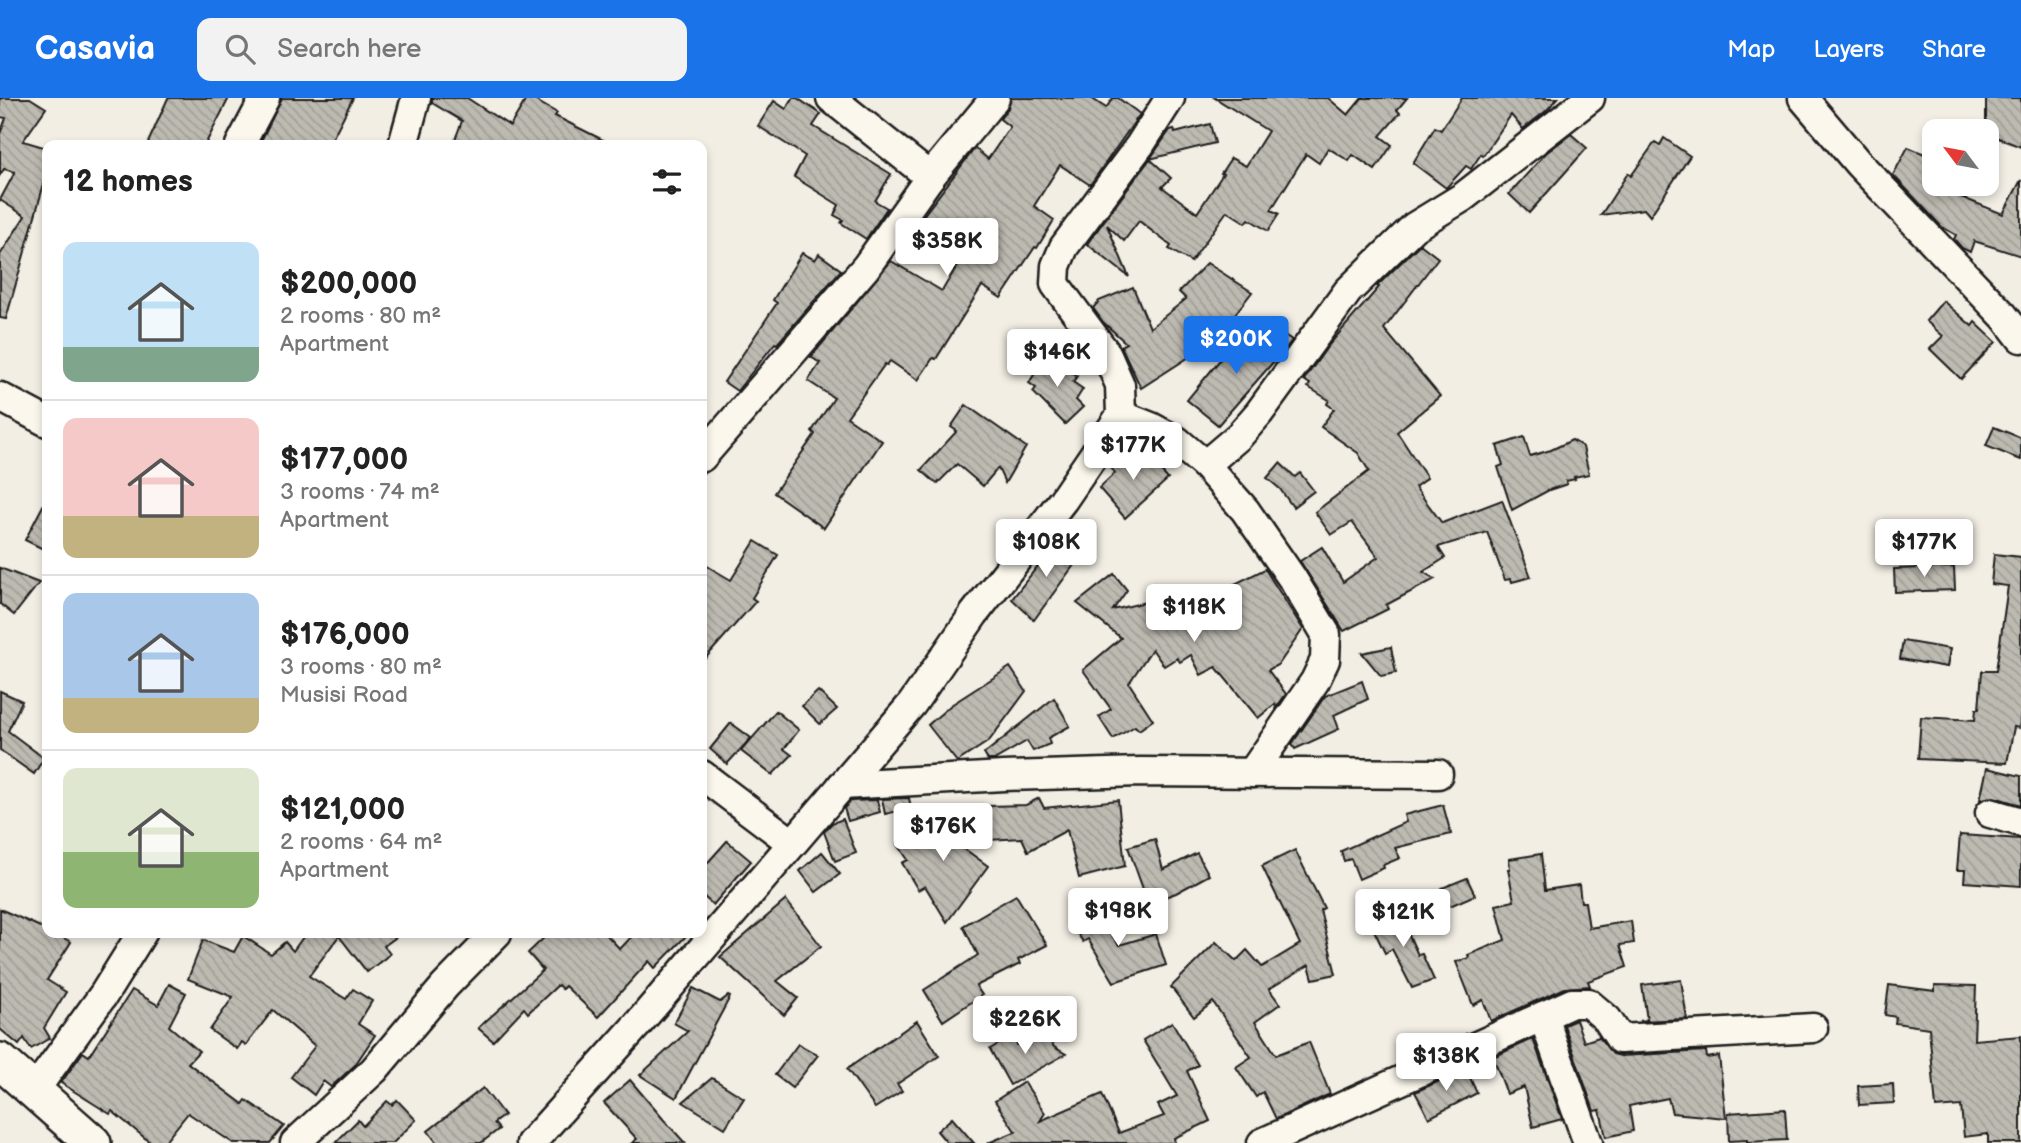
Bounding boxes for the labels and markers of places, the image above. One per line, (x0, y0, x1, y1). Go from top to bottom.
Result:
pin: $358K (898, 218, 996, 278)
pin: $200K (1187, 316, 1285, 376)
pin: $146K (1008, 330, 1106, 389)
pin: $177K (1084, 422, 1182, 482)
pin: $108K (997, 519, 1095, 579)
pin: $177K (1875, 519, 1973, 579)
pin: $118K (1145, 584, 1243, 644)
pin: $176K (894, 804, 992, 863)
pin: $198K (1069, 888, 1167, 948)
pin: $121K (1354, 890, 1452, 949)
pin: $226K (976, 996, 1074, 1056)
pin: $138K (1397, 1034, 1495, 1093)

